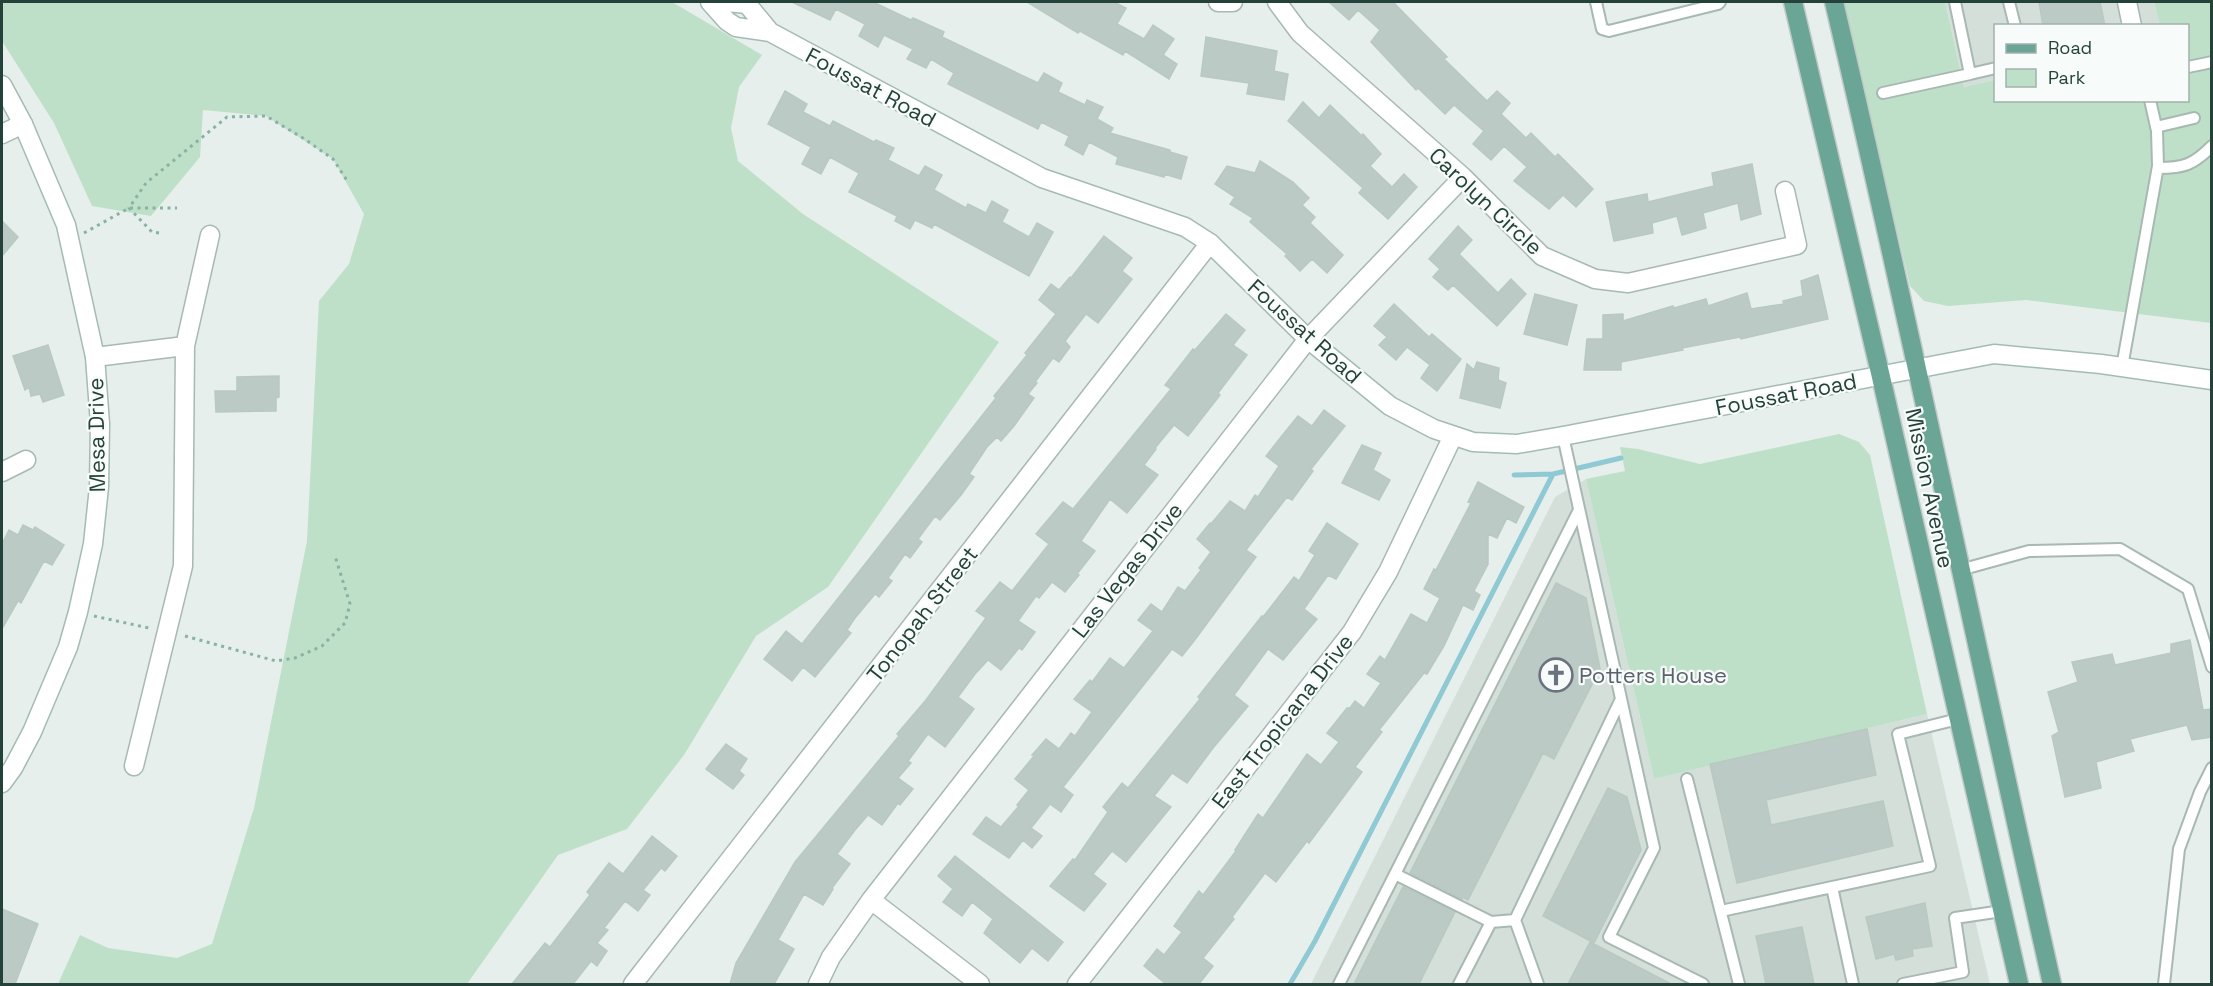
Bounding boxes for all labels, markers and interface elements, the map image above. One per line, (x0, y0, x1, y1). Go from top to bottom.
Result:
legend (1994, 24, 2189, 102)
text: Road (2048, 36, 2092, 59)
street label: Foussat Road (801, 41, 941, 133)
text: Park (2048, 66, 2086, 89)
street label: Carolyn Circle (1423, 141, 1549, 261)
street label: Foussat Road (1242, 273, 1368, 389)
street label: Foussat Road (1713, 367, 1859, 421)
street label: Mesa Drive (81, 377, 111, 493)
street label: Mission Avenue (1899, 405, 1961, 571)
street label: Las Vegas Drive (1065, 497, 1189, 643)
street label: Tonopah Street (860, 541, 984, 687)
street label: East Tropicana Drive (1205, 628, 1359, 814)
church icon: Potters House (1538, 657, 1574, 693)
place label: Potters House (1579, 661, 1727, 689)

